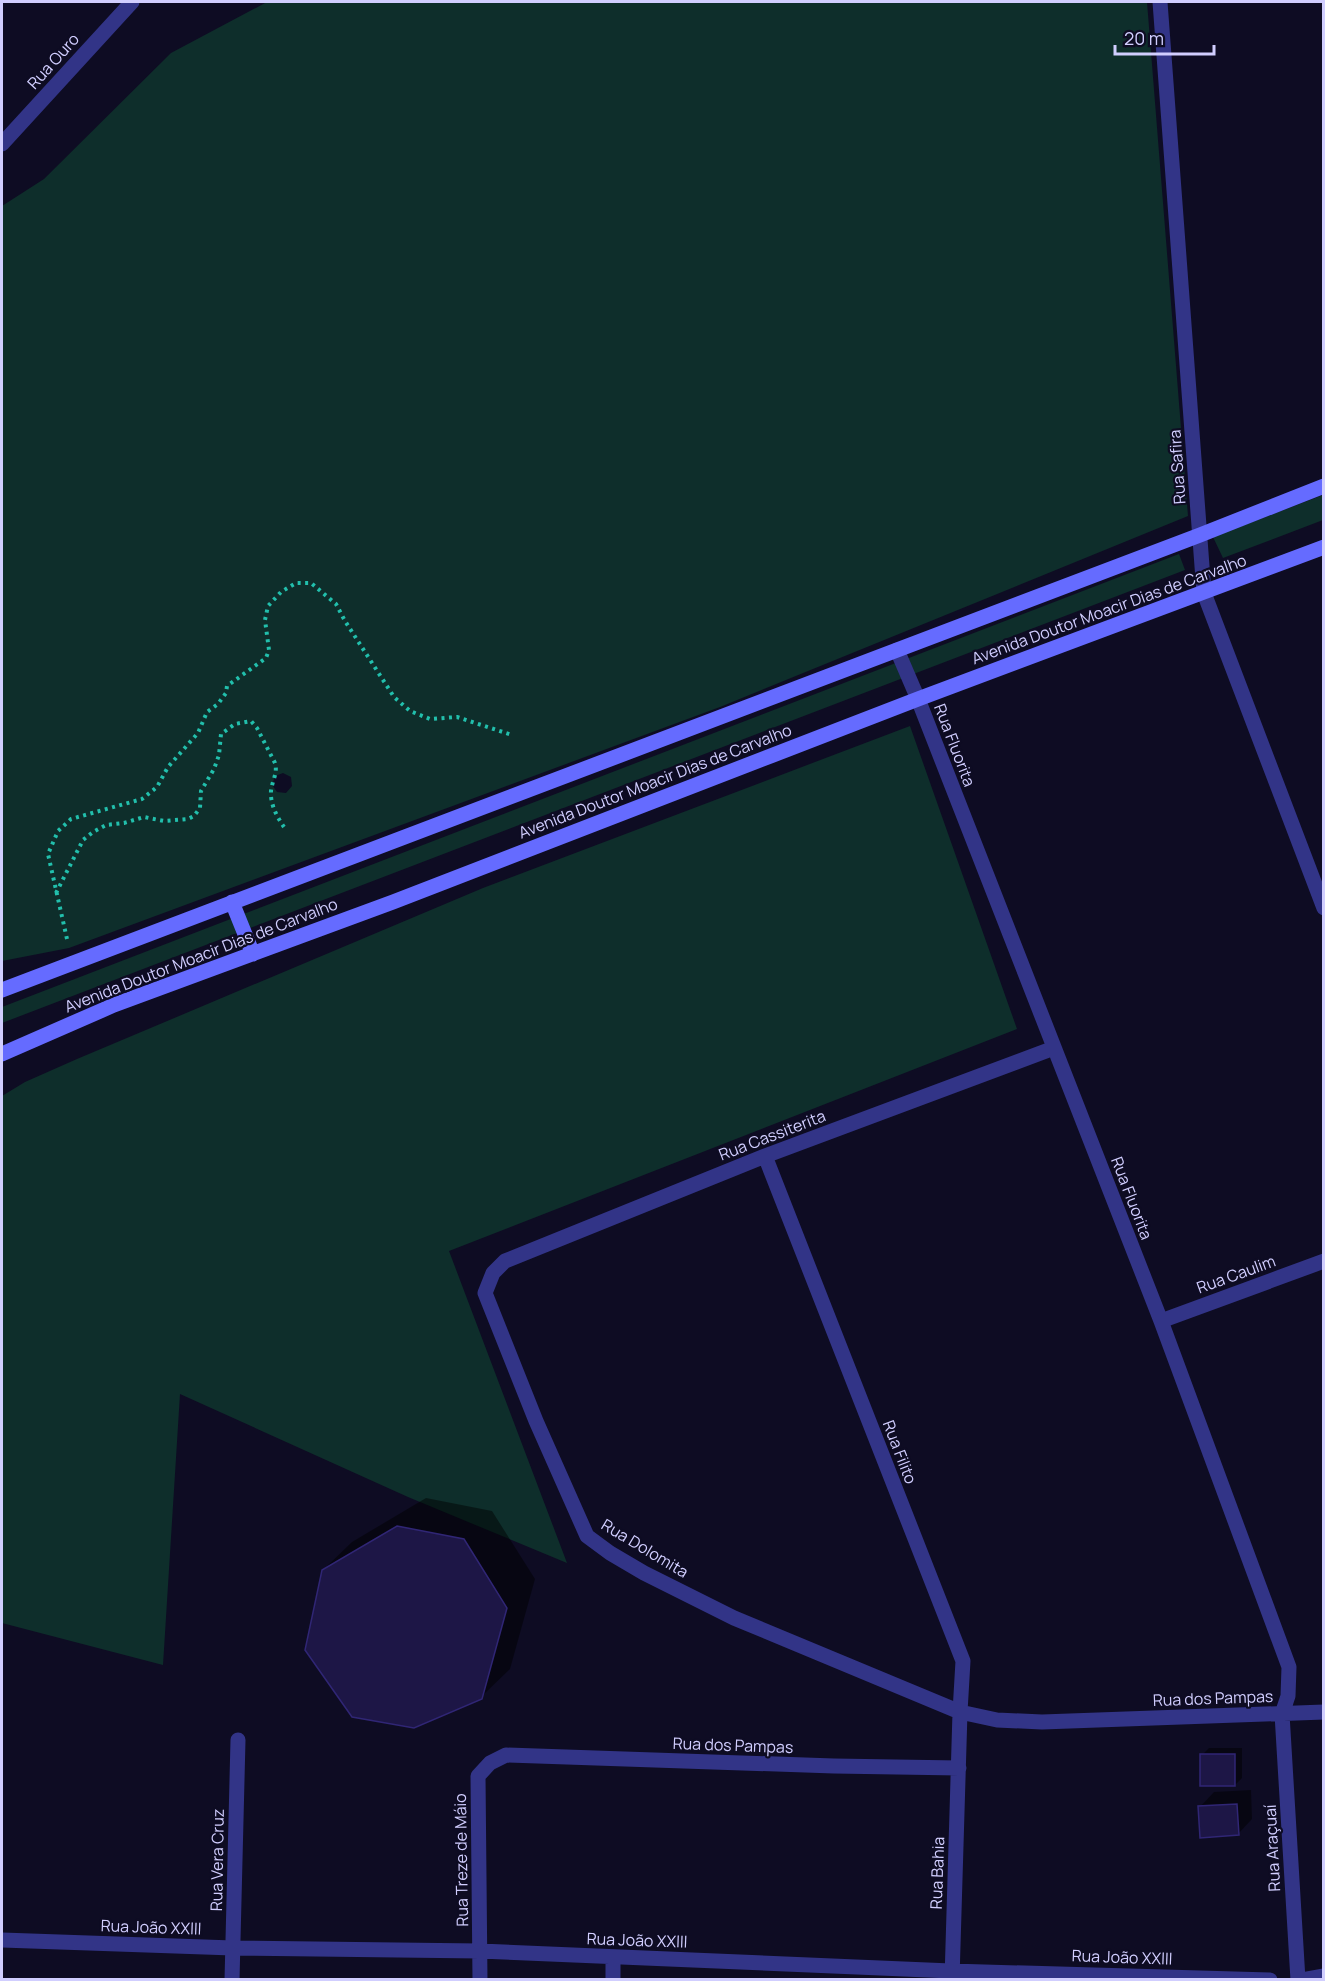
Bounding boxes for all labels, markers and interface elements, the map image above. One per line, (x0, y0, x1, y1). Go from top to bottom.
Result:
scale bar (1115, 18, 1214, 56)
text: 20 m (1124, 26, 1164, 50)
street label: Rua Ouro (22, 28, 84, 94)
street label: Rua Safira (1163, 429, 1191, 505)
street label: Avenida Doutor Moacir Dias de Carvalho (969, 549, 1249, 669)
street label: Rua Fluorita (929, 700, 981, 790)
street label: Avenida Doutor Moacir Dias de Carvalho (515, 719, 795, 843)
street label: Avenida Doutor Moacir Dias de Carvalho (61, 893, 341, 1017)
street label: Rua Cassiterita (715, 1105, 829, 1165)
street label: Rua Fluorita (1106, 1153, 1158, 1243)
street label: Rua Caulim (1193, 1250, 1279, 1298)
street label: Rua Filito (878, 1417, 922, 1487)
street label: Rua Dolomita (597, 1513, 693, 1583)
street label: Rua dos Pampas (1152, 1685, 1274, 1711)
street label: Rua dos Pampas (672, 1732, 794, 1758)
street label: Rua Treze de Máio (449, 1793, 473, 1927)
street label: Rua Araçuaí (1259, 1804, 1285, 1892)
street label: Rua Vera Cruz (205, 1809, 229, 1911)
street label: Rua Bahia (925, 1836, 949, 1910)
street label: Rua João XXlll (100, 1914, 202, 1940)
street label: Rua João XXlll (586, 1927, 688, 1953)
street label: Rua João XXlll (1071, 1944, 1173, 1970)

